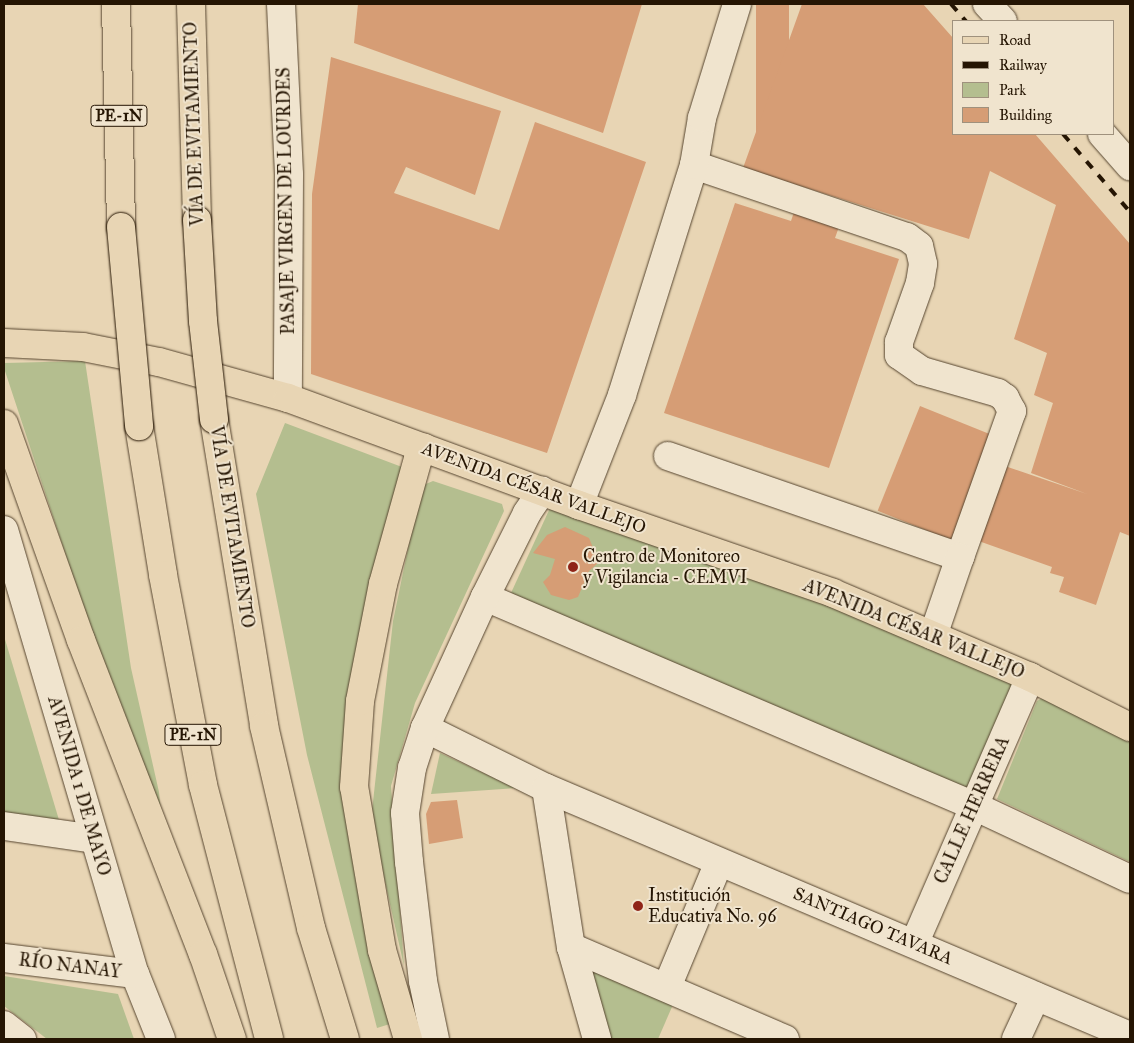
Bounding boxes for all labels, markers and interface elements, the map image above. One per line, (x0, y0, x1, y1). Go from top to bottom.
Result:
legend (952, 20, 1114, 135)
street label: VÍA DE EVITAMIENTO (180, 21, 208, 227)
text: Road (999, 31, 1031, 49)
text: Railway (999, 56, 1047, 74)
street label: PASAJE VIRGEN DE LOURDES (273, 67, 299, 335)
text: Park (999, 81, 1026, 99)
road number: PE-1N (90, 102, 148, 130)
text: Building (999, 106, 1052, 124)
street label: VÍA DE EVITAMIENTO (205, 424, 259, 630)
street label: AVENIDA CÉSAR VALLEJO (419, 437, 649, 539)
place label: Centro de Monitoreo y Vigilancia - CEMVI (583, 546, 748, 588)
marker: Centro de Monitoreo y Vigilancia - CEMVI (567, 561, 579, 573)
street label: AVENIDA CÉSAR VALLEJO (800, 575, 1028, 683)
street label: AVENIDA 1 DE MAYO (43, 694, 115, 878)
road number: PE-1N (164, 722, 222, 748)
street label: CALLE HERRERA (930, 733, 1014, 887)
street label: SANTIAGO TAVARA (790, 883, 956, 969)
place label: Institución Educativa No. 96 (648, 885, 777, 928)
marker: Institución Educativa No. 96 (632, 900, 644, 912)
street label: RÍO NANAY (17, 949, 123, 983)

